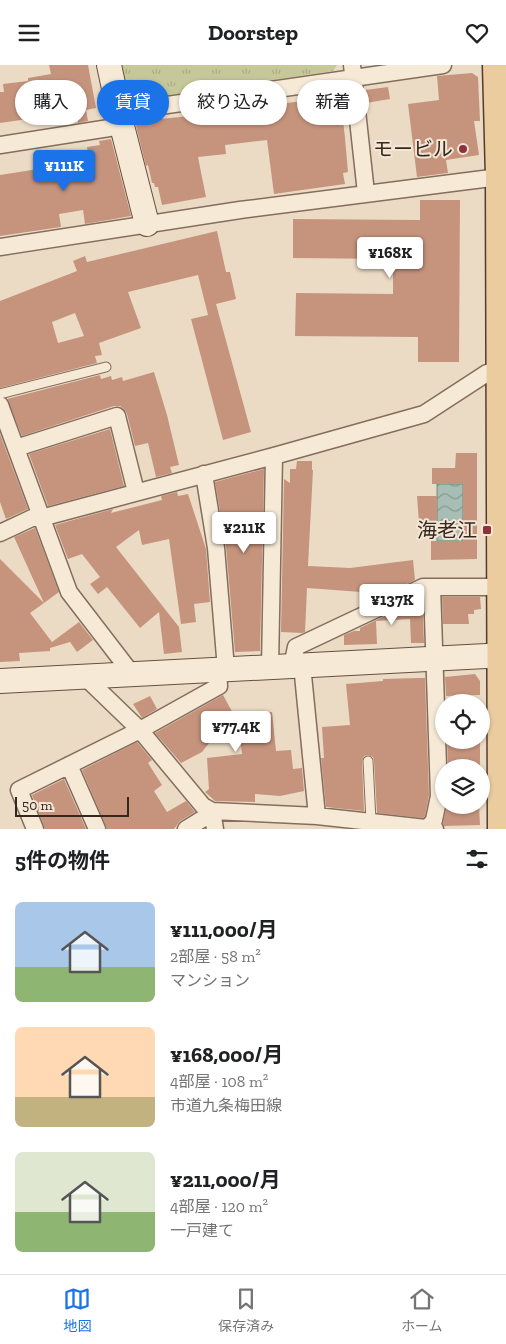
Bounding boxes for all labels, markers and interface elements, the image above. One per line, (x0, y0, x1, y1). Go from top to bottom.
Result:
icon: menu (15, 19, 43, 47)
text: Doorstep (208, 19, 298, 46)
icon: heart (463, 19, 491, 47)
chip: 購入 (15, 80, 87, 125)
chip: 賃貸 (97, 80, 169, 125)
chip: 絞り込み (179, 80, 287, 125)
chip: 新着 (297, 80, 369, 125)
place label: モービル (373, 137, 453, 161)
marker: モービル (457, 143, 469, 155)
pin: ¥111K (29, 149, 99, 192)
text: ¥111K (44, 156, 84, 175)
pin: ¥168K (355, 237, 425, 279)
text: ¥168K (368, 243, 412, 262)
pin: ¥211K (209, 511, 279, 554)
text: ¥211K (223, 518, 265, 537)
place label: 海老江 (417, 518, 477, 542)
marker: 海老江 (481, 524, 493, 536)
pin: ¥137K (357, 583, 427, 626)
text: ¥137K (370, 590, 414, 609)
map controls (435, 694, 490, 814)
button: locate (435, 694, 490, 749)
pin: ¥77.4K (195, 711, 277, 753)
text: ¥77.4K (212, 717, 260, 736)
button: layers (435, 759, 490, 814)
scale bar (15, 794, 129, 817)
text: 50 m (22, 797, 53, 814)
icon: filters (463, 845, 491, 873)
text: 5件の物件 (15, 848, 110, 873)
text: ¥111,000/月 (170, 917, 278, 942)
icon: home (55, 922, 115, 982)
text: 2部屋 · 58 m² (170, 947, 261, 966)
text: マンション (170, 971, 250, 990)
text: ¥168,000/月 (170, 1042, 283, 1067)
icon: home (55, 1047, 115, 1107)
text: 4部屋 · 108 m² (170, 1072, 268, 1091)
text: 市道九条梅田線 (170, 1096, 282, 1115)
text: ¥211,000/月 (170, 1167, 280, 1192)
icon: home (55, 1172, 115, 1232)
text: 4部屋 · 120 m² (170, 1197, 268, 1216)
text: 一戸建て (170, 1221, 234, 1240)
tab: 地図 (63, 1285, 91, 1335)
tab: 保存済み (218, 1285, 274, 1335)
tab: ホーム (401, 1285, 443, 1335)

